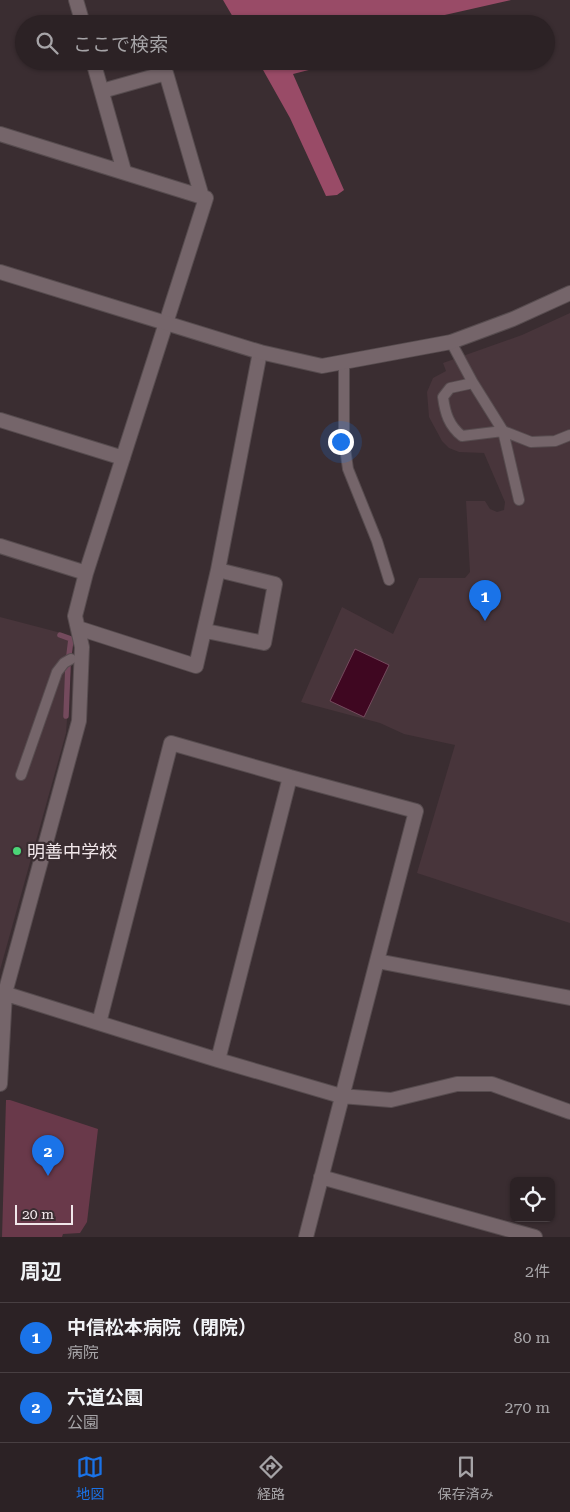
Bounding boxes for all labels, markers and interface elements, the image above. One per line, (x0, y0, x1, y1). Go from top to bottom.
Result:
search box (15, 15, 555, 70)
icon: search (33, 29, 61, 57)
text: ここで検索 (73, 33, 168, 56)
your location (328, 429, 354, 455)
pin: 1 (469, 580, 501, 621)
place label: 明善中学校 (27, 841, 117, 862)
marker: 明善中学校 (11, 845, 23, 857)
pin: 2 (32, 1135, 64, 1176)
map controls (510, 1177, 555, 1222)
button: locate (510, 1177, 555, 1222)
scale bar (15, 1202, 72, 1225)
text: 20 m (22, 1206, 54, 1222)
text: 周辺 (20, 1260, 62, 1284)
text: 2件 (525, 1262, 550, 1281)
text: 中信松本病院（閉院） (67, 1316, 257, 1339)
text: 1 (32, 1328, 40, 1347)
text: 80 m (513, 1328, 550, 1347)
text: 病院 (67, 1343, 99, 1362)
text: 六道公園 (67, 1386, 143, 1409)
text: 2 (32, 1398, 40, 1417)
text: 270 m (504, 1398, 550, 1417)
text: 公園 (67, 1413, 99, 1432)
tab: 地図 (76, 1453, 104, 1503)
tab: 経路 (257, 1453, 285, 1503)
tab: 保存済み (438, 1453, 494, 1503)

